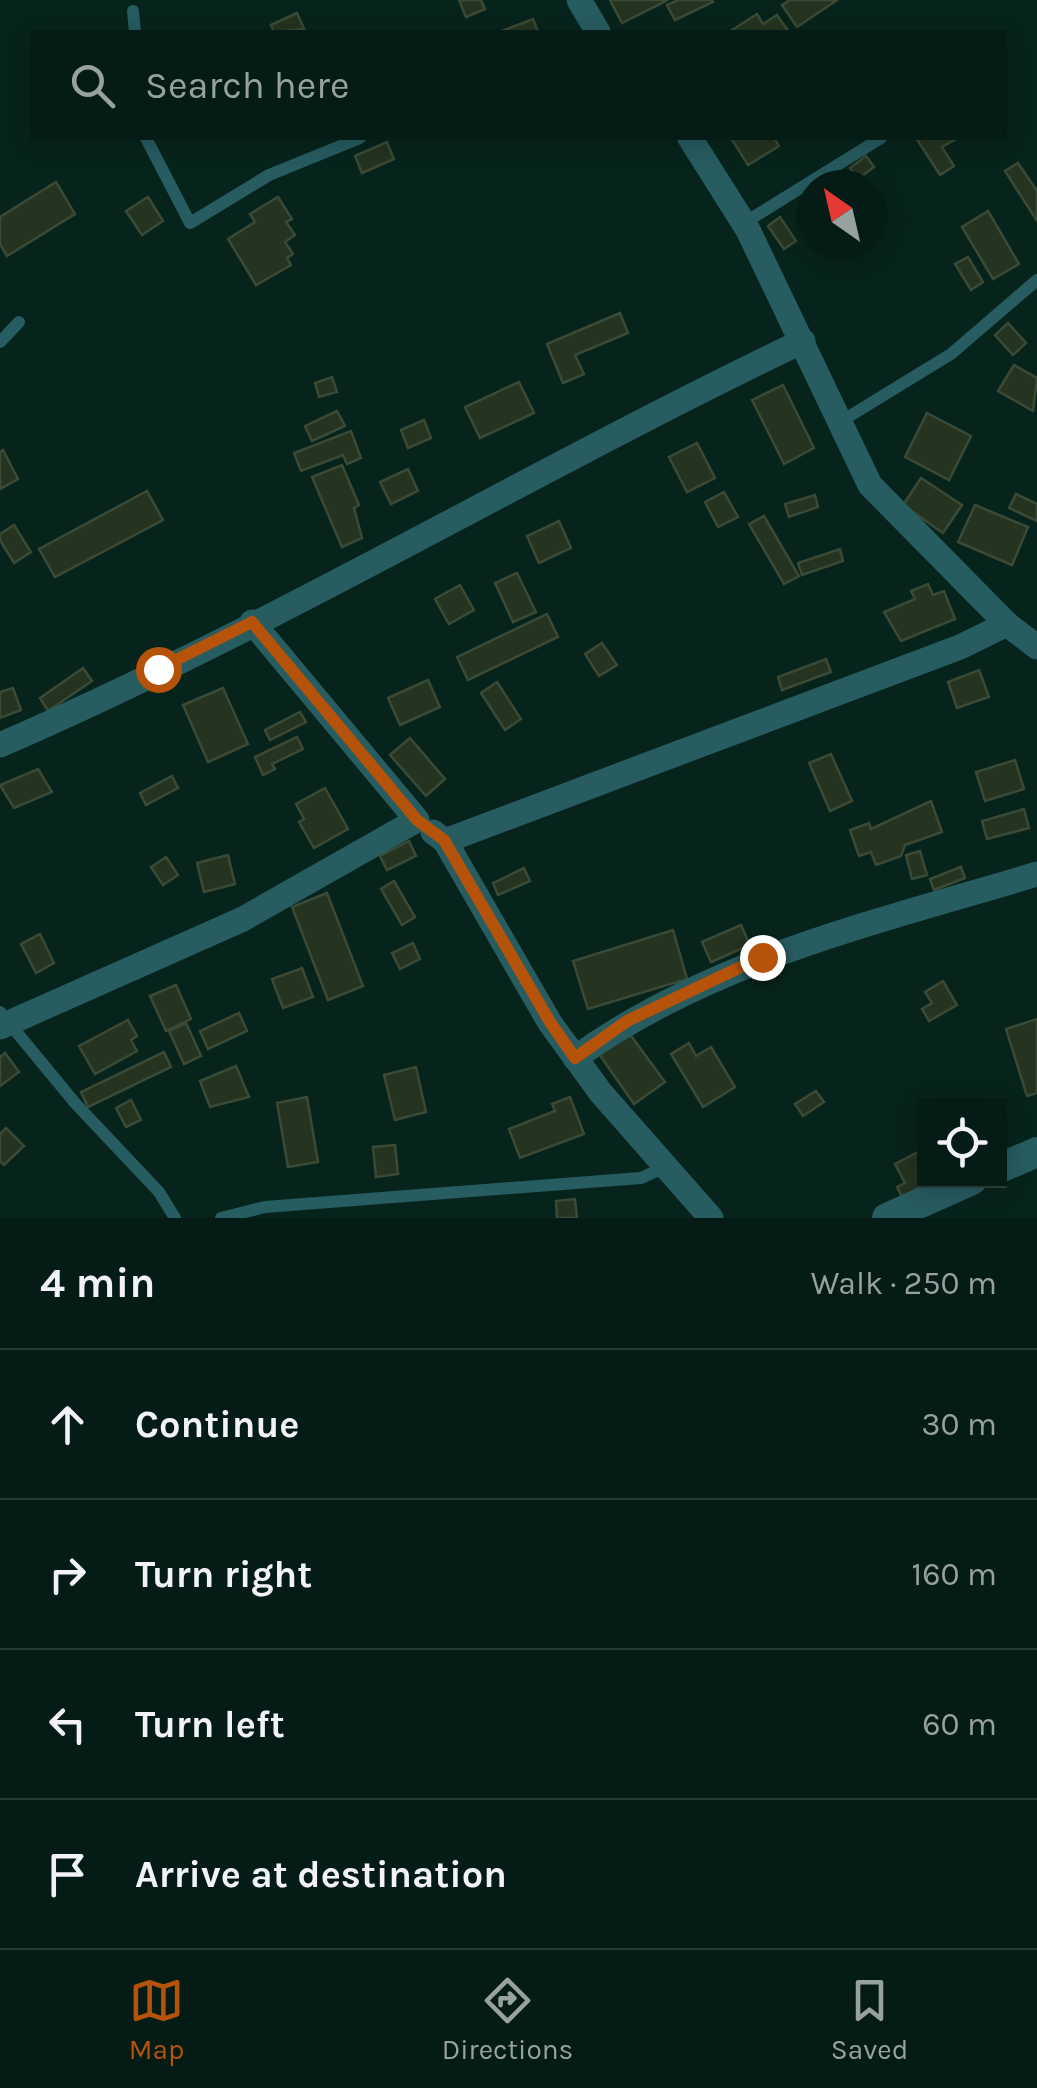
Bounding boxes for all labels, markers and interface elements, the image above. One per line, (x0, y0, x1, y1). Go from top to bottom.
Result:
search box (30, 30, 1007, 140)
icon: search (65, 58, 120, 113)
text: Search here (145, 63, 349, 108)
north arrow (797, 170, 887, 260)
route start (136, 647, 182, 693)
route end (740, 935, 786, 981)
map controls (917, 1098, 1007, 1188)
button: locate (917, 1098, 1007, 1188)
text: 4 min (40, 1258, 155, 1308)
text: Walk · 250 m (811, 1265, 997, 1302)
icon: ahead (40, 1397, 95, 1452)
text: Continue (135, 1402, 299, 1447)
text: 30 m (922, 1406, 997, 1443)
icon: right (40, 1547, 95, 1602)
text: Turn right (135, 1552, 312, 1597)
text: 160 m (912, 1556, 997, 1593)
icon: left (40, 1697, 95, 1752)
text: Turn left (135, 1702, 285, 1747)
text: 60 m (922, 1706, 997, 1743)
icon: arrive (40, 1847, 95, 1902)
text: Arrive at destination (135, 1852, 507, 1897)
tab: Map (129, 1973, 184, 2066)
tab: Directions (442, 1973, 573, 2066)
tab: Saved (831, 1973, 908, 2066)

